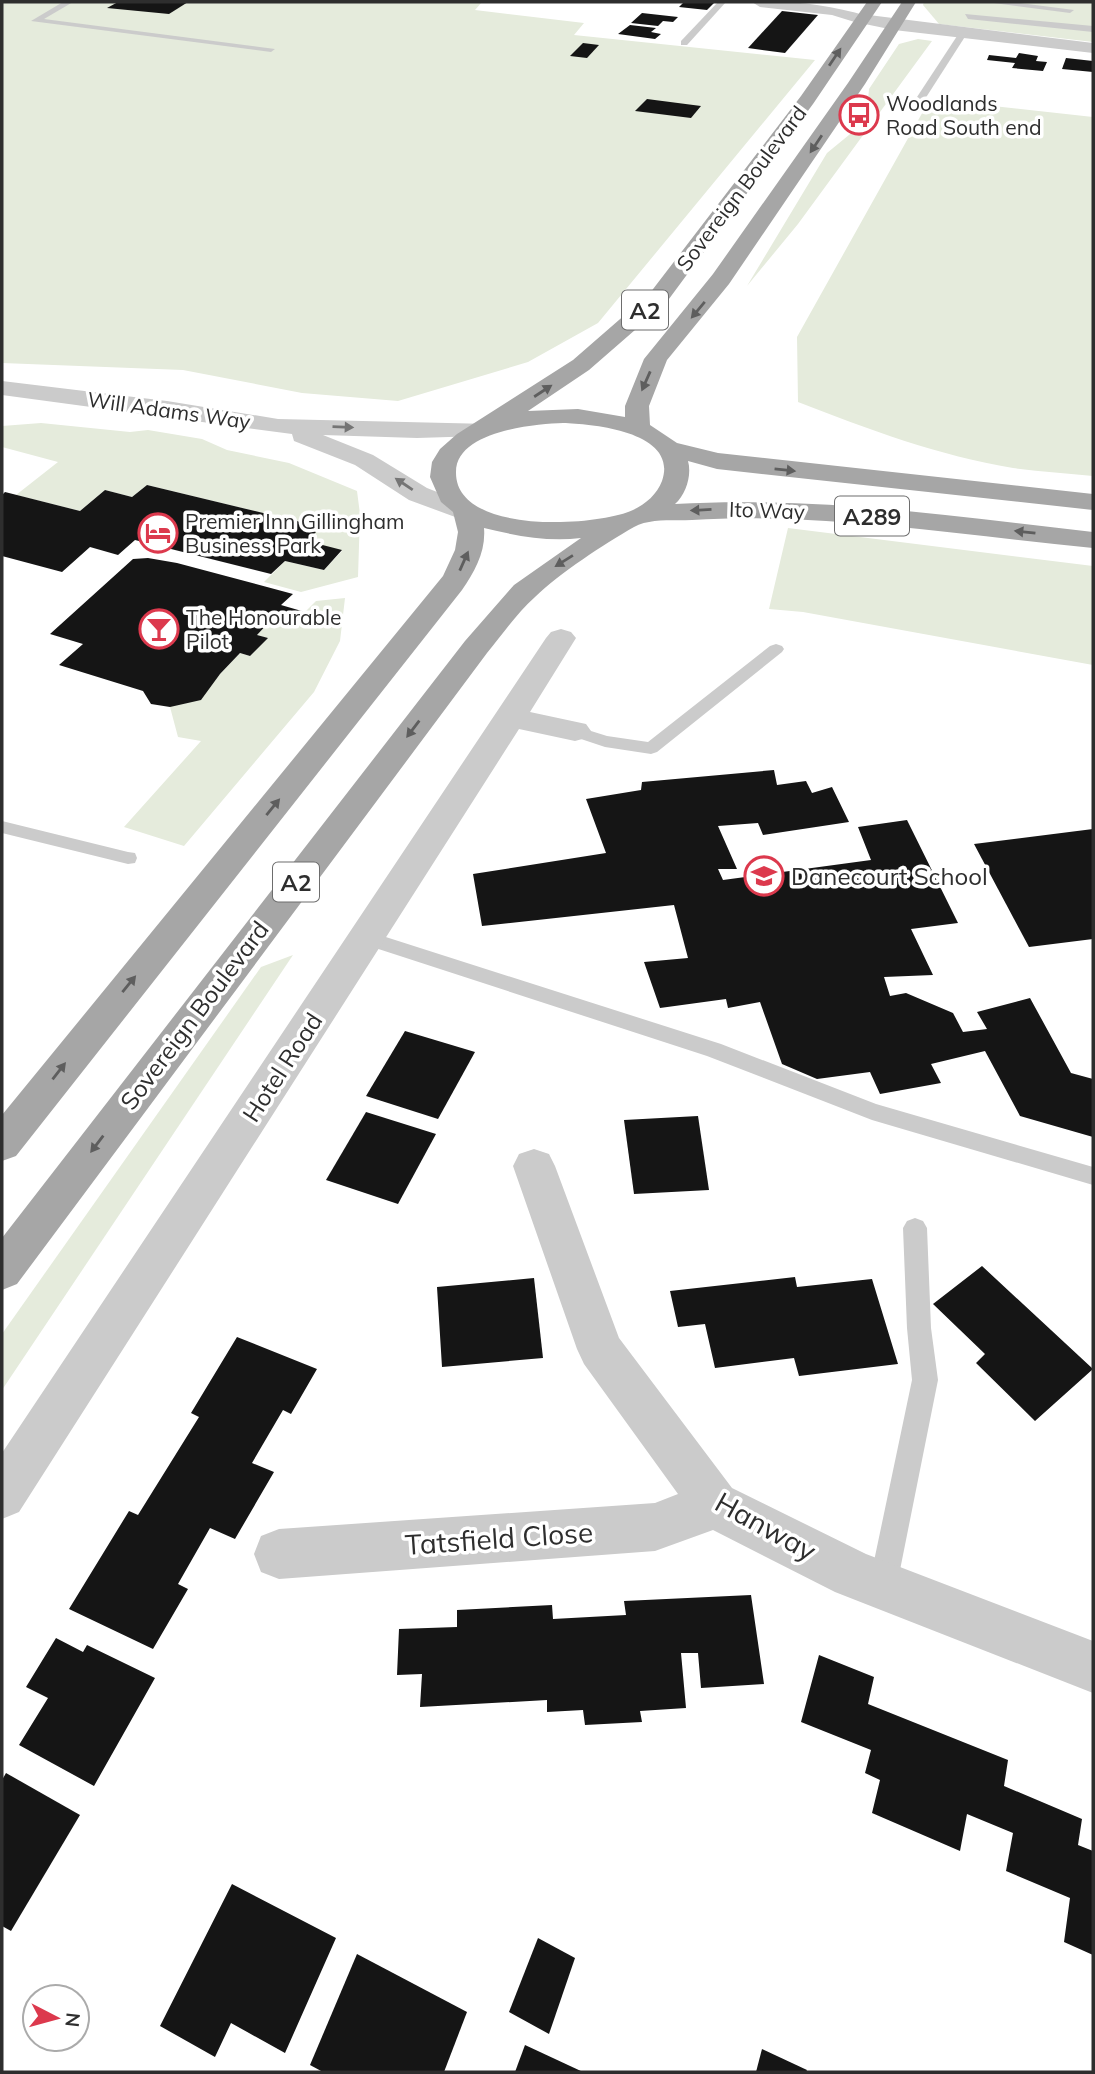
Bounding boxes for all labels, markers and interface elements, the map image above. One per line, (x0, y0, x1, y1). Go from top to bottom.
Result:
one-way arrow (829, 47, 842, 66)
place label: Woodlands Road South end (886, 90, 1042, 140)
bus stop icon: Woodlands Road South end (838, 94, 880, 136)
street label: Sovereign Boulevard (670, 100, 812, 276)
one-way arrow (809, 135, 823, 153)
road number: A2 (622, 290, 668, 330)
one-way arrow (690, 301, 706, 319)
one-way arrow (640, 371, 652, 391)
one-way arrow (533, 385, 553, 398)
street label: Will Adams Way (86, 386, 252, 434)
one-way arrow (333, 421, 355, 432)
one-way arrow (775, 464, 797, 475)
one-way arrow (394, 478, 414, 491)
street label: Ito Way (729, 496, 805, 524)
road number: A289 (835, 496, 909, 536)
one-way arrow (690, 504, 712, 515)
place label: Premier Inn Gillingham Business Park (185, 508, 405, 558)
hotel icon: Premier Inn Gillingham Business Park (137, 512, 179, 554)
one-way arrow (1014, 527, 1036, 538)
one-way arrow (459, 551, 470, 572)
one-way arrow (555, 554, 574, 567)
place label: The Honourable Pilot (186, 604, 342, 654)
bar icon: The Honourable Pilot (138, 608, 180, 650)
one-way arrow (406, 720, 420, 738)
one-way arrow (265, 799, 280, 817)
school or university icon: Danecourt School (743, 855, 785, 897)
place label: Danecourt School (791, 861, 988, 891)
road number: A2 (273, 862, 319, 902)
street label: Sovereign Boulevard (113, 915, 275, 1115)
one-way arrow (122, 975, 137, 993)
street label: Hotel Road (236, 1007, 328, 1127)
one-way arrow (52, 1063, 67, 1081)
one-way arrow (89, 1134, 104, 1152)
street label: Hanway (709, 1484, 823, 1568)
street label: Tatsfield Close (404, 1514, 594, 1562)
north arrow (21, 1983, 91, 2053)
text: N (60, 2011, 86, 2028)

